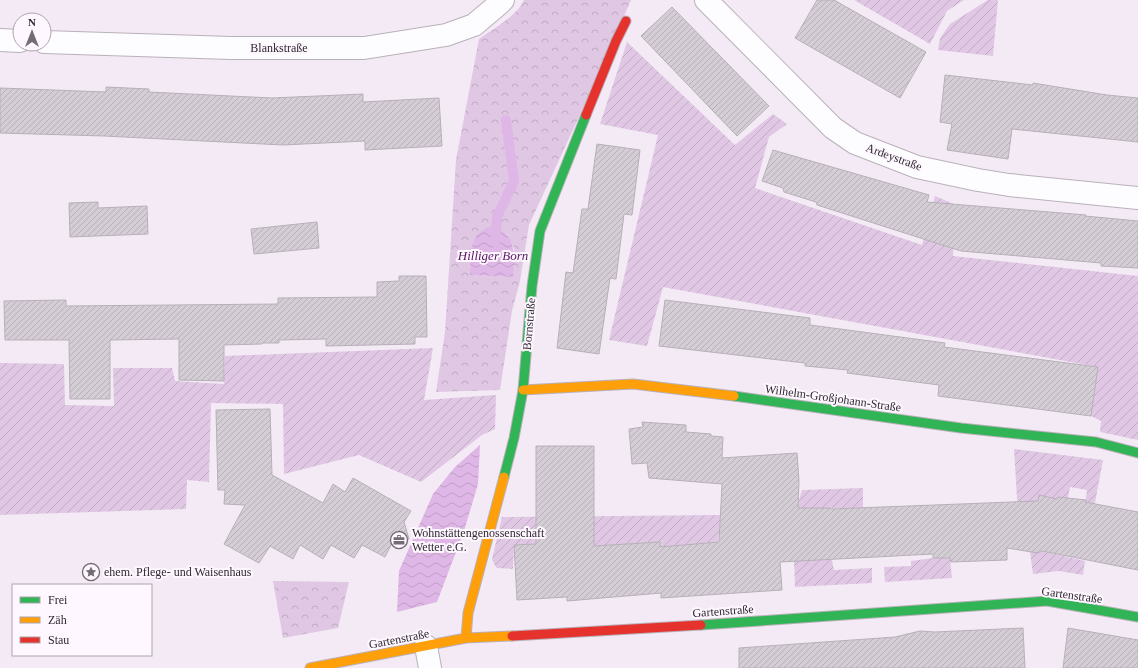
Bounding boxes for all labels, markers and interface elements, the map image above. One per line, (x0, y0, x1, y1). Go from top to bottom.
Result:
north arrow (12, 12, 52, 52)
text: N (28, 16, 36, 28)
street label: Blankstraße (250, 41, 308, 55)
street label: Ardeystraße (864, 140, 924, 174)
water label: Hilliger Born (457, 248, 528, 263)
street label: Bornstraße (520, 297, 538, 351)
street label: Wilhelm-Großjohann-Straße (764, 382, 902, 414)
place label: Wohnstättengenossenschaft Wetter e.G. (412, 526, 545, 554)
office icon: Wohnstättengenossenschaft Wetter e.G. (389, 530, 409, 550)
place icon: ehem. Pflege- und Waisenhaus (81, 562, 101, 582)
place label: ehem. Pflege- und Waisenhaus (104, 565, 252, 579)
legend (12, 584, 152, 656)
street label: Gartenstraße (1041, 584, 1103, 606)
text: Frei (48, 593, 68, 607)
street label: Gartenstraße (692, 602, 754, 620)
text: Zäh (48, 613, 67, 627)
street label: Gartenstraße (368, 626, 430, 652)
text: Stau (48, 633, 69, 647)

